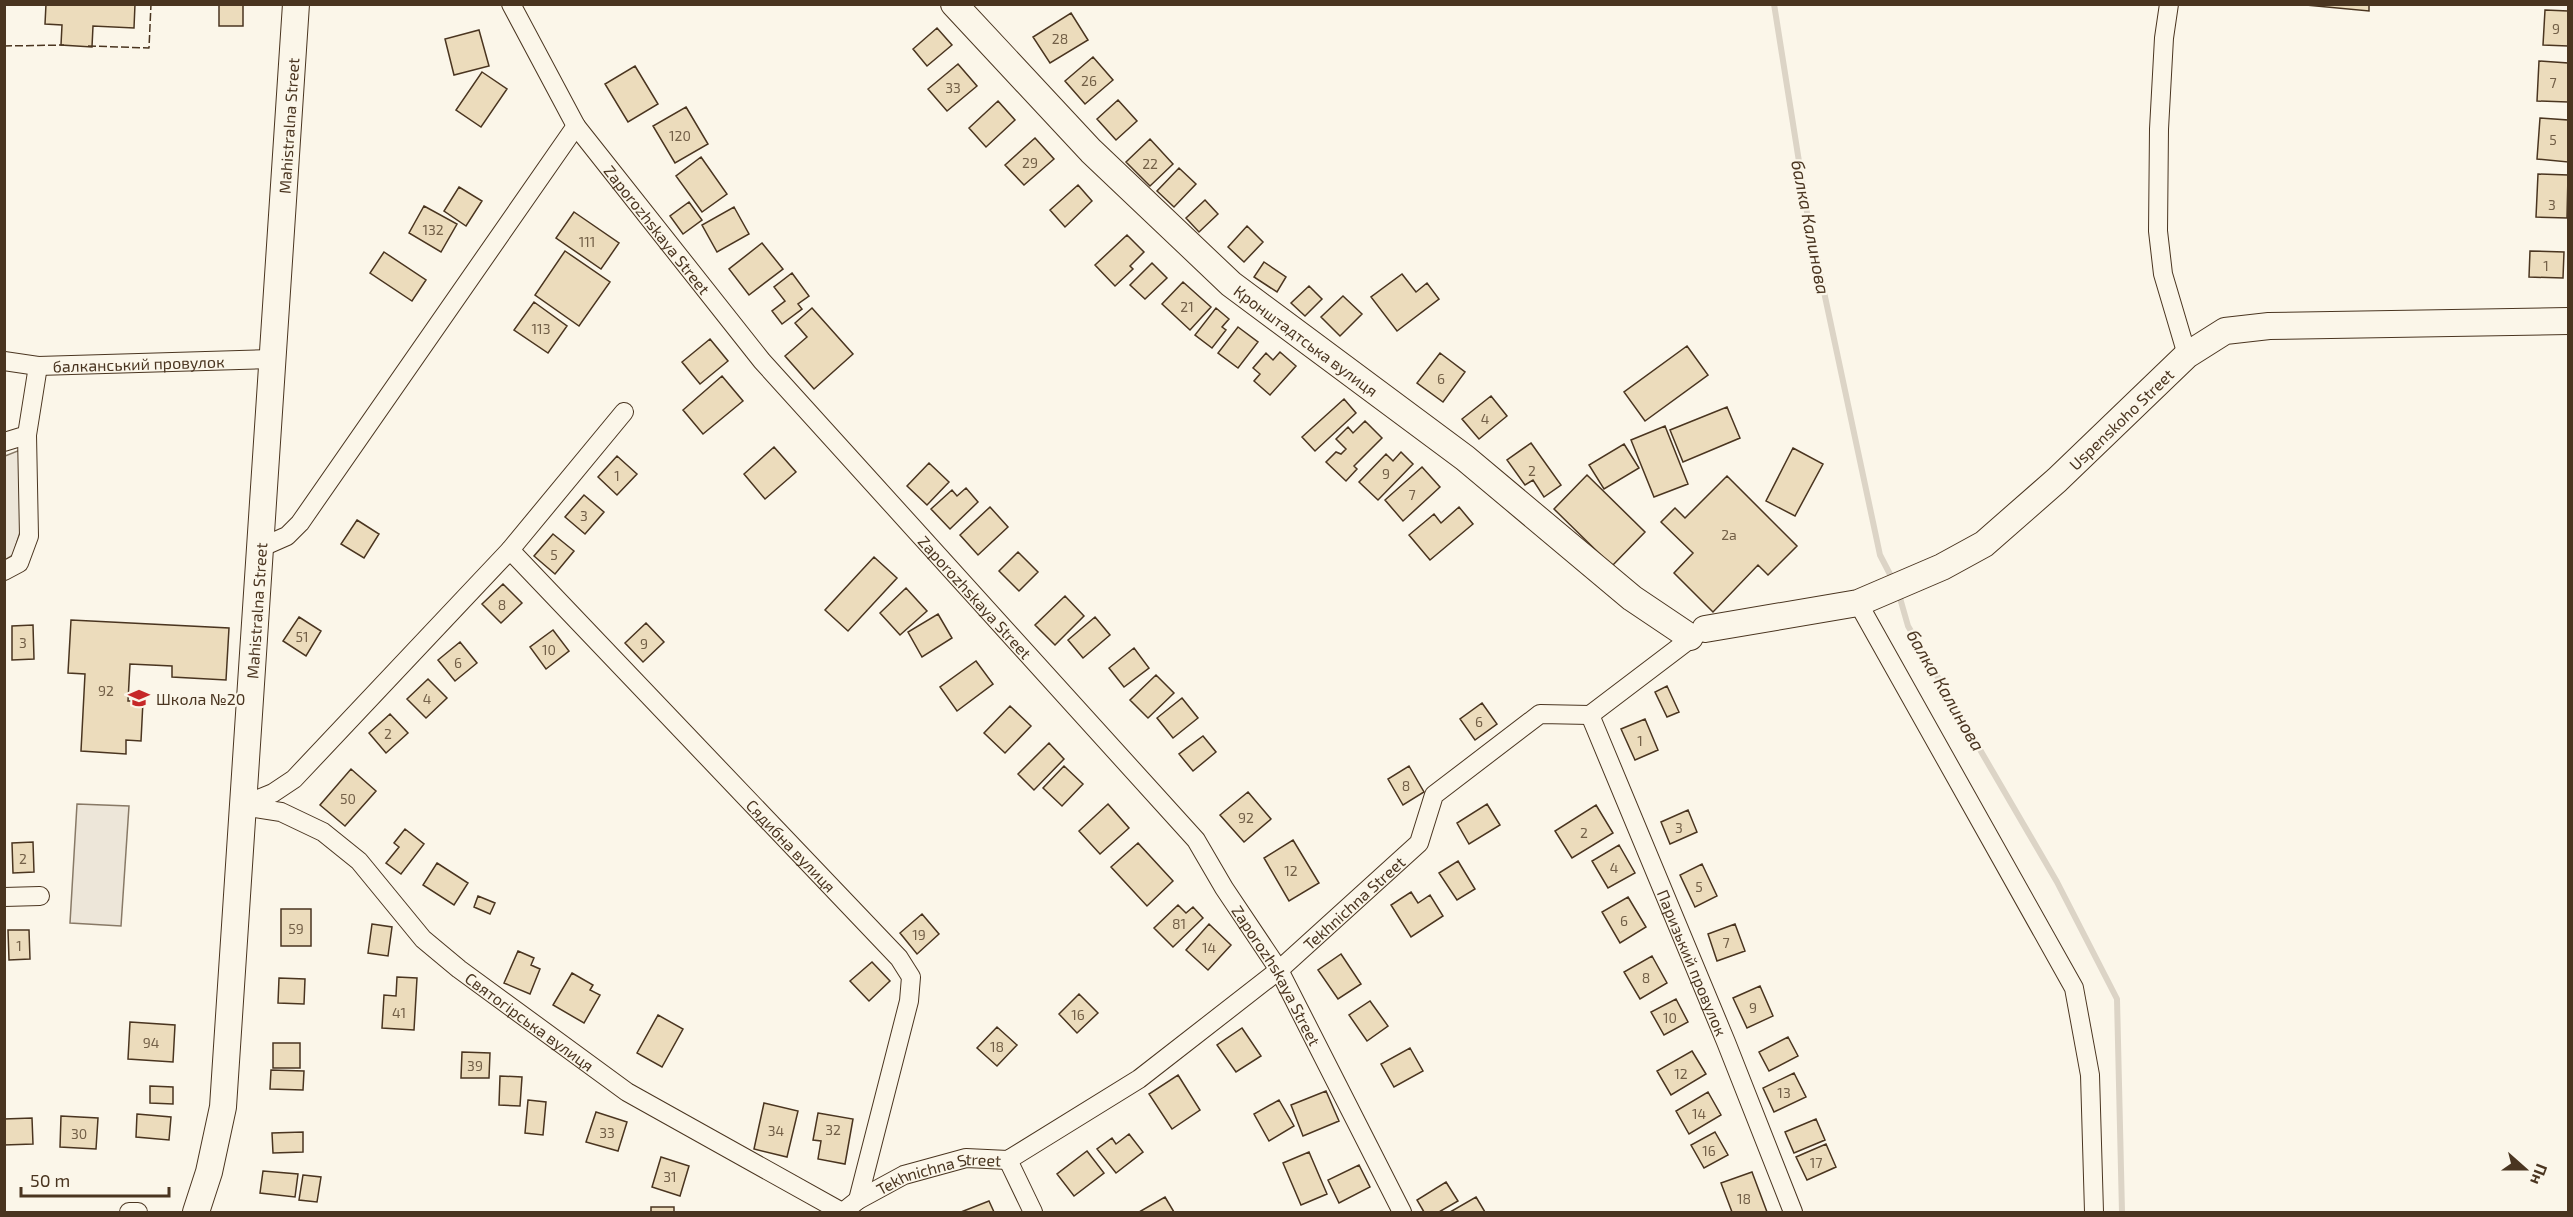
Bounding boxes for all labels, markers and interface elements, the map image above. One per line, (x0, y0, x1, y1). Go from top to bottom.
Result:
house number: 9 (2552, 20, 2560, 37)
house number: 28 (1052, 30, 1068, 47)
street label: Mahistralna Street (274, 57, 302, 194)
house number: 26 (1081, 72, 1097, 89)
house number: 7 (2549, 74, 2557, 91)
house number: 33 (945, 79, 961, 96)
house number: 120 (669, 127, 691, 144)
house number: 5 (2549, 131, 2557, 148)
house number: 29 (1022, 154, 1038, 171)
house number: 22 (1142, 155, 1158, 172)
water label: балка Калинова (1787, 158, 1835, 296)
street label: Zaporozhskaya Street (601, 161, 715, 298)
house number: 3 (2548, 196, 2556, 213)
house number: 132 (422, 221, 444, 238)
house number: 111 (579, 233, 595, 250)
house number: 1 (2543, 257, 2549, 274)
street label: Кронштадтська вулиця (1231, 280, 1382, 400)
house number: 21 (1180, 298, 1194, 315)
house number: 113 (532, 320, 550, 337)
street label: балканський провулок (52, 351, 225, 375)
street label: Uspenskoho Street (2065, 364, 2177, 473)
house number: 6 (1437, 370, 1445, 387)
house number: 4 (1481, 410, 1489, 427)
house number: 2 (1528, 462, 1536, 479)
house number: 9 (1382, 465, 1390, 482)
house number: 1 (614, 467, 620, 484)
house number: 7 (1408, 486, 1416, 503)
house number: 3 (580, 507, 588, 524)
house number: 2а (1721, 526, 1737, 543)
street label: Zaporozhskaya Street (915, 531, 1036, 662)
street label: Mahistralna Street (242, 542, 270, 679)
house number: 5 (550, 546, 558, 563)
house number: 8 (498, 596, 506, 613)
water label: балка Калинова (1902, 625, 1990, 755)
house number: 51 (295, 628, 309, 645)
house number: 3 (19, 634, 27, 651)
house number: 9 (640, 635, 648, 652)
house number: 10 (542, 641, 556, 658)
house number: 6 (454, 654, 462, 671)
house number: 92 (98, 682, 114, 699)
school or university icon: Школа №20 (127, 686, 151, 710)
place label: Школа №20 (156, 689, 246, 708)
house number: 4 (423, 690, 431, 707)
house number: 6 (1475, 713, 1483, 730)
house number: 2 (384, 725, 392, 742)
house number: 1 (1637, 732, 1643, 749)
house number: 8 (1402, 777, 1410, 794)
house number: 50 (340, 790, 356, 807)
street label: Сядибна вулиця (743, 795, 840, 896)
house number: 92 (1238, 809, 1254, 826)
house number: 3 (1675, 819, 1683, 836)
house number: 2 (1580, 824, 1588, 841)
house number: 2 (19, 850, 27, 867)
street label: Tekhnichna Street (1299, 852, 1408, 953)
house number: 4 (1610, 859, 1618, 876)
house number: 12 (1284, 862, 1298, 879)
house number: 5 (1695, 878, 1703, 895)
street label: Паризький провулок (1654, 887, 1732, 1039)
street label: Zaporozhskaya Street (1229, 901, 1325, 1048)
house number: 6 (1620, 912, 1628, 929)
house number: 81 (1172, 915, 1186, 932)
house number: 59 (288, 920, 304, 937)
house number: 19 (912, 926, 926, 943)
house number: 7 (1722, 934, 1730, 951)
house number: 1 (16, 937, 22, 954)
house number: 14 (1202, 939, 1216, 956)
street label: Святогірська вулиця (462, 968, 598, 1074)
house number: 8 (1642, 969, 1650, 986)
house number: 9 (1749, 999, 1757, 1016)
house number: 41 (392, 1004, 406, 1021)
house number: 16 (1071, 1006, 1085, 1023)
house number: 10 (1663, 1009, 1677, 1026)
house number: 94 (143, 1034, 159, 1051)
house number: 18 (990, 1038, 1004, 1055)
house number: 39 (467, 1057, 483, 1074)
house number: 12 (1674, 1065, 1688, 1082)
house number: 13 (1777, 1084, 1791, 1101)
house number: 14 (1692, 1105, 1706, 1122)
house number: 32 (825, 1121, 841, 1138)
house number: 34 (768, 1122, 784, 1139)
house number: 33 (599, 1124, 615, 1141)
house number: 30 (71, 1125, 87, 1142)
north arrow (2495, 1139, 2555, 1199)
house number: 16 (1702, 1142, 1716, 1159)
street label: Tekhnichna Street (873, 1148, 1002, 1198)
house number: 17 (1810, 1154, 1822, 1171)
scale bar (21, 1160, 170, 1198)
text: Пн (2527, 1161, 2552, 1188)
house number: 31 (663, 1168, 677, 1185)
text: 50 m (30, 1169, 70, 1191)
house number: 18 (1737, 1190, 1751, 1207)

